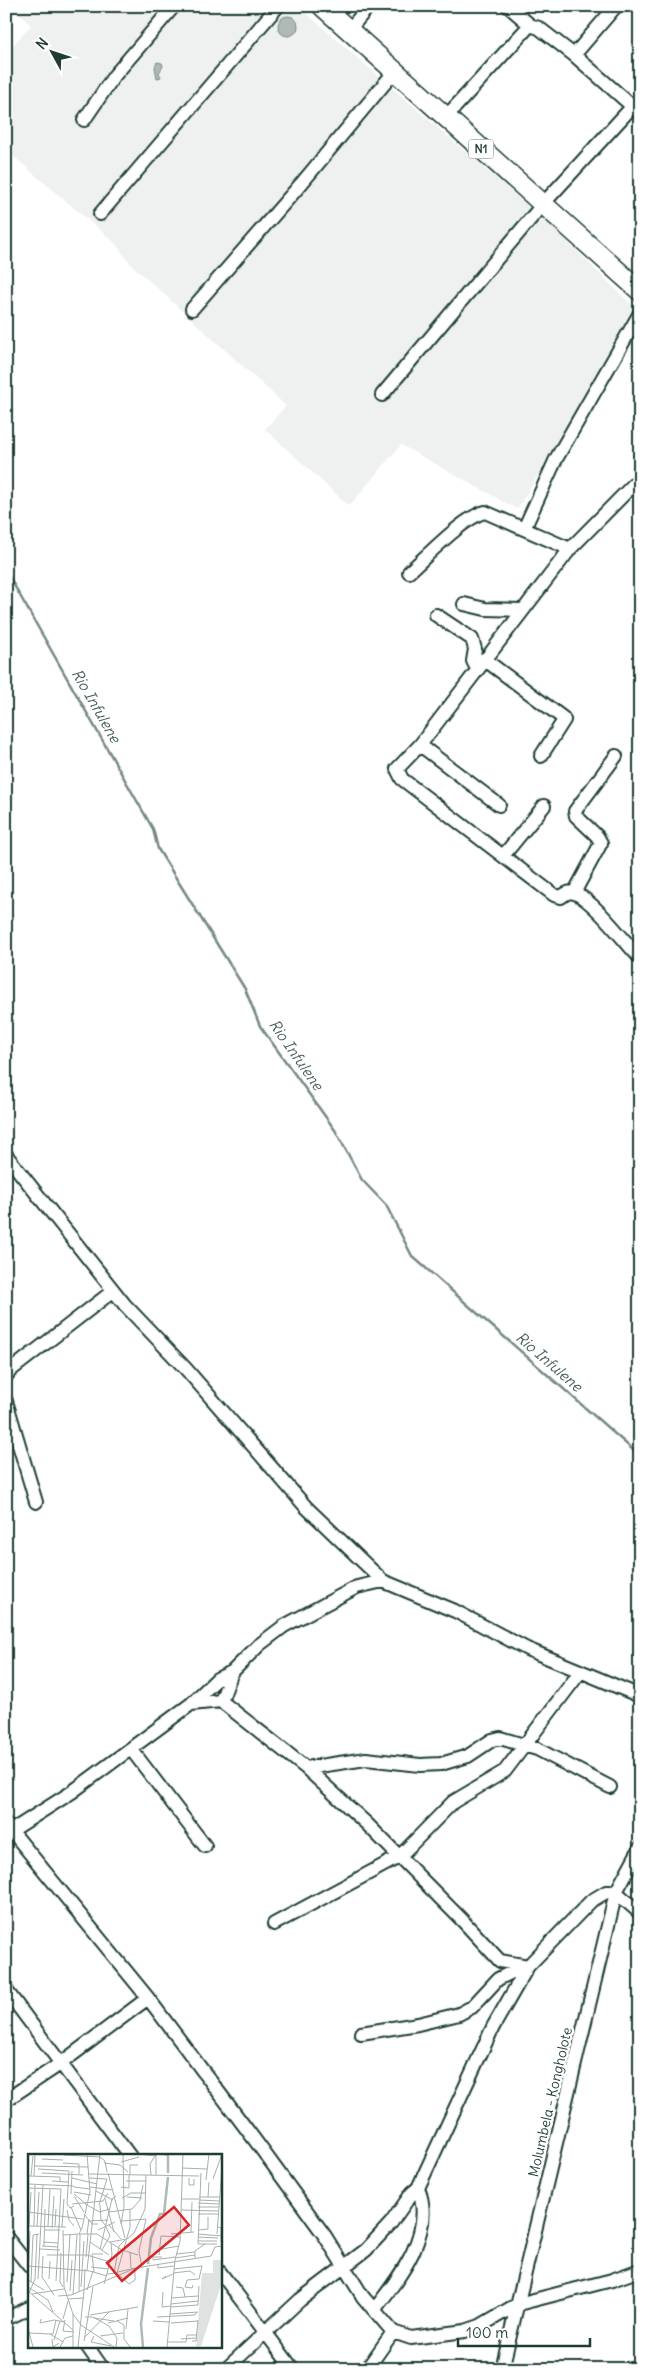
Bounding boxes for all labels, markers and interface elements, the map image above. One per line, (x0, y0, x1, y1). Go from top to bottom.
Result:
north arrow (28, 28, 78, 78)
text: N (32, 34, 52, 53)
road number: N1 (468, 140, 494, 158)
water label: Rio Infulene (68, 666, 126, 747)
water label: Rio Infulene (265, 1016, 328, 1094)
water label: Rio Infulene (512, 1328, 587, 1396)
street label: Molumbela - Kongholote (524, 2025, 576, 2179)
inset map (28, 2154, 221, 2348)
scale bar (458, 2315, 591, 2347)
text: 100 m (466, 2323, 508, 2342)

